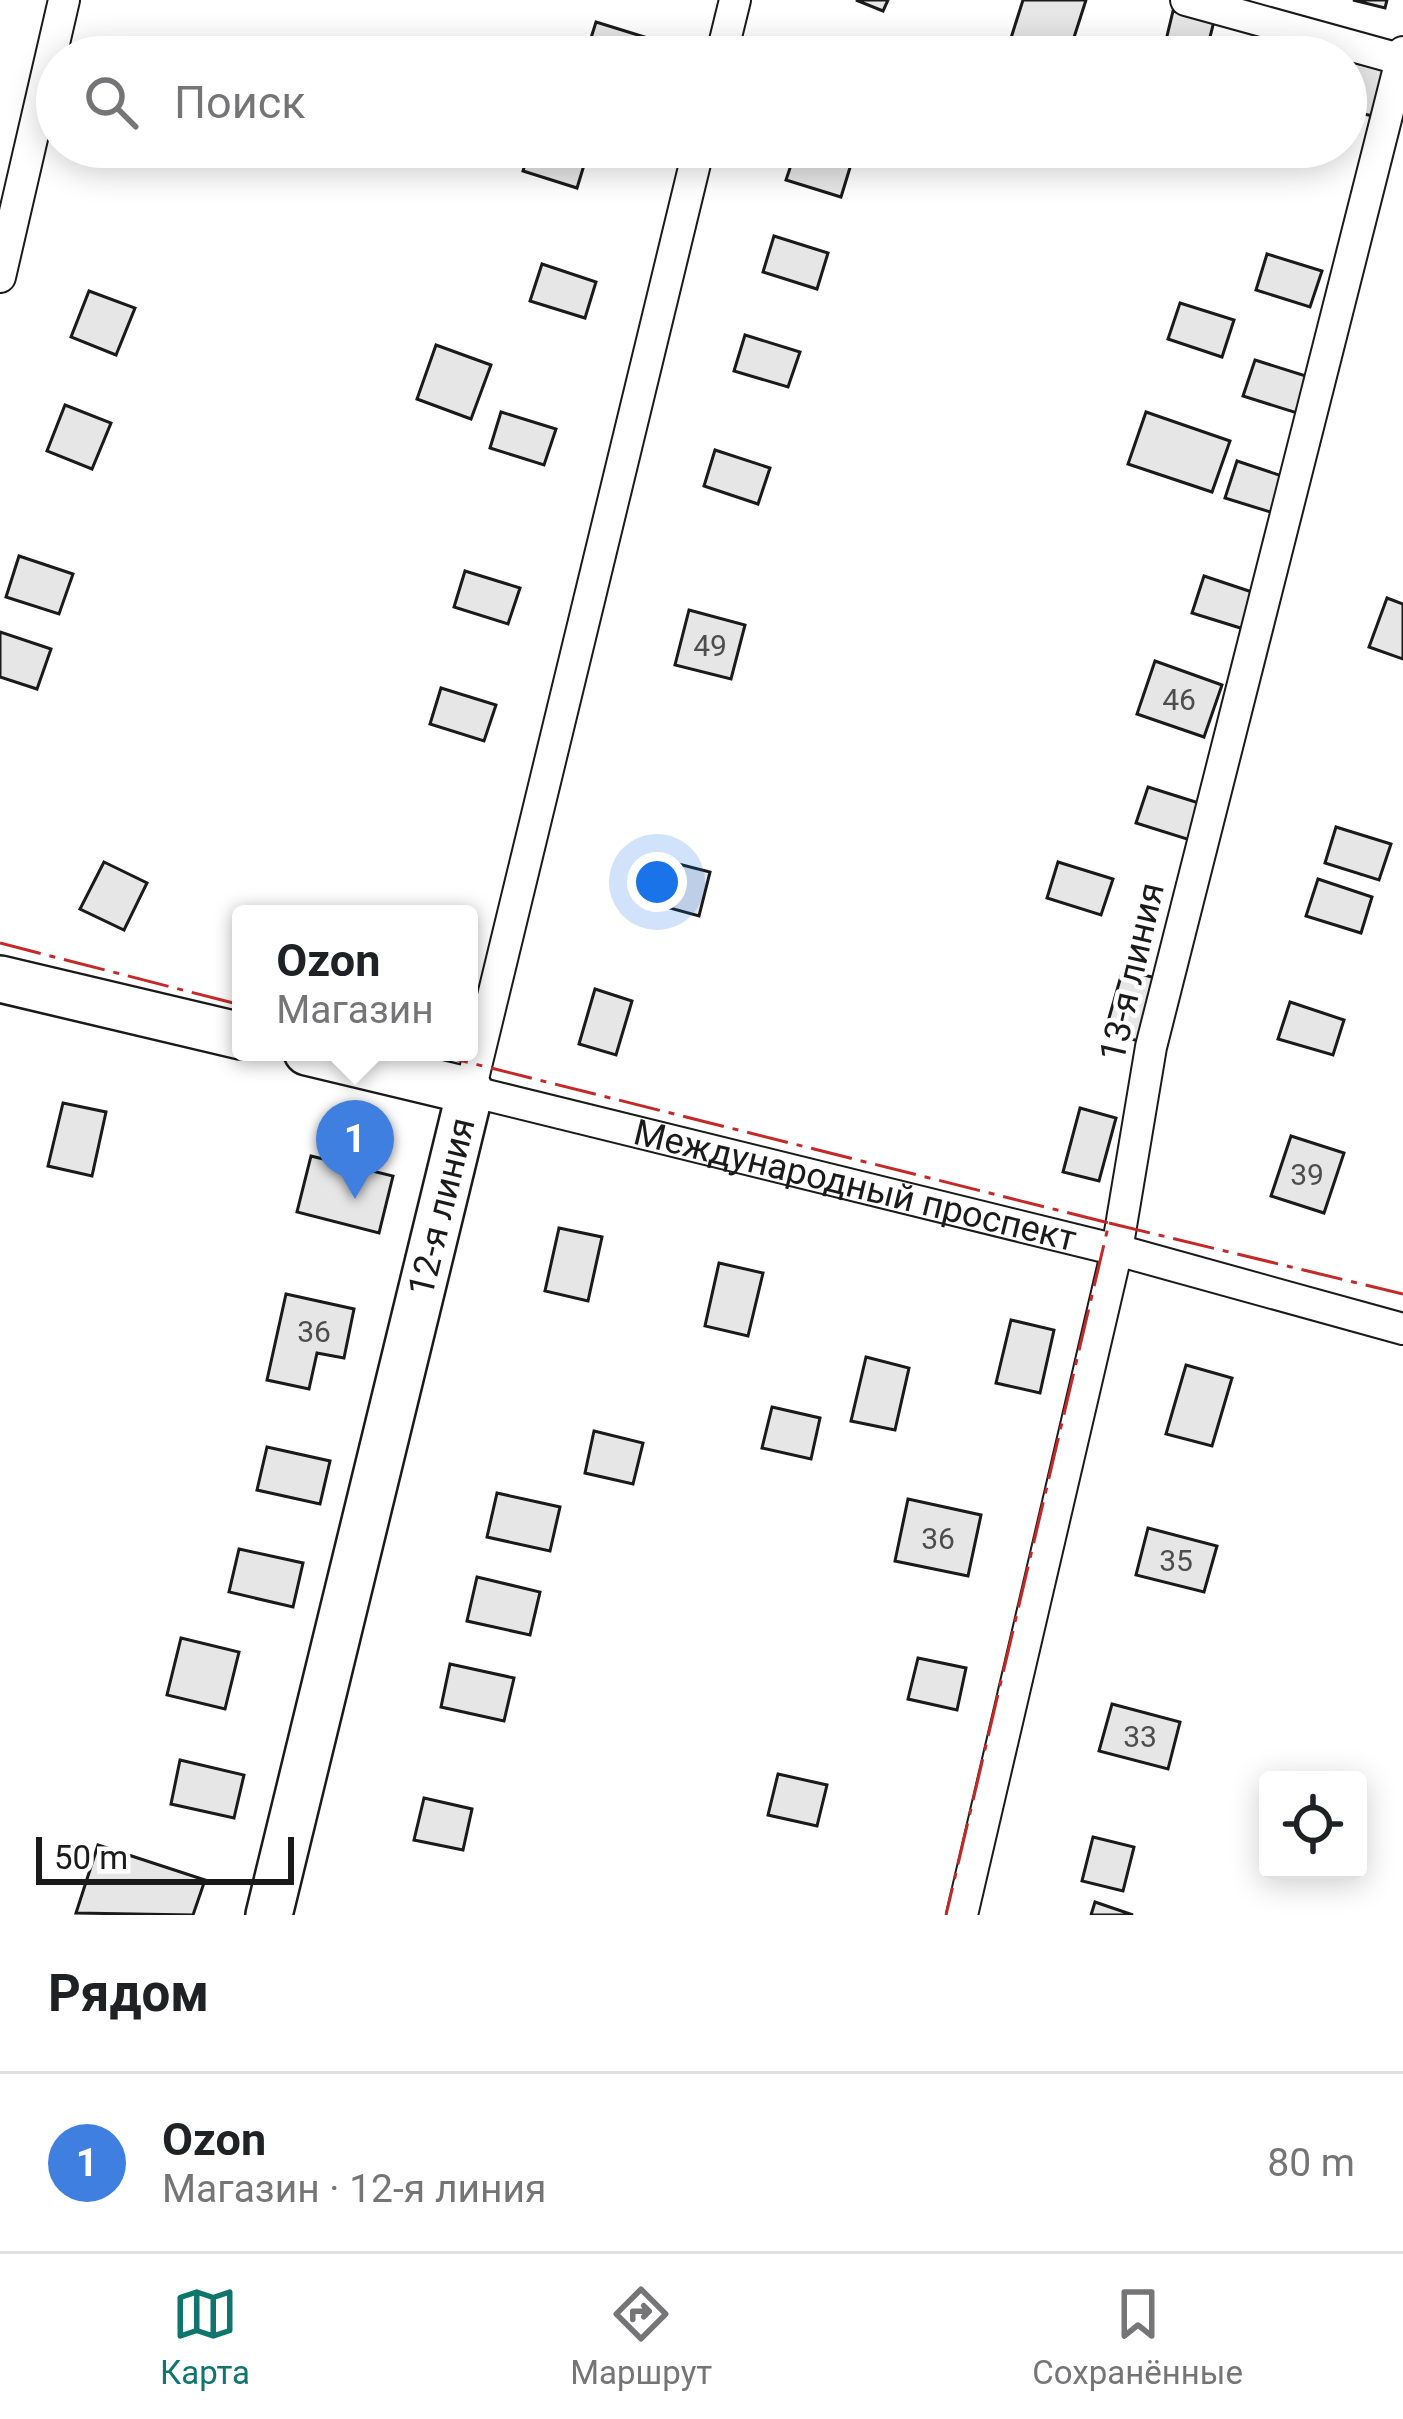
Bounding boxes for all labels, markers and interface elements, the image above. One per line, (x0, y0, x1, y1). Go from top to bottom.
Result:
search box (36, 36, 1367, 168)
icon: search (78, 69, 144, 135)
text: Поиск (174, 76, 306, 129)
house number: 49 (693, 628, 727, 663)
house number: 46 (1162, 682, 1196, 717)
your location (627, 852, 687, 912)
street label: 13-я линия (1091, 879, 1173, 1065)
popup (232, 905, 478, 1061)
text: Ozon (276, 934, 380, 987)
text: Магазин (276, 987, 434, 1033)
pin: 1 (316, 1100, 394, 1199)
street label: Международный проспект (630, 1111, 1081, 1260)
street label: 12-я линия (400, 1113, 484, 1300)
house number: 39 (1290, 1157, 1324, 1192)
house number: 36 (297, 1314, 331, 1349)
house number: 36 (921, 1521, 955, 1556)
house number: 35 (1159, 1543, 1193, 1578)
house number: 33 (1123, 1719, 1157, 1754)
map controls (1259, 1771, 1367, 1879)
button: locate (1259, 1771, 1367, 1879)
scale bar (36, 1831, 294, 1884)
text: 50 m (54, 1838, 128, 1877)
text: Рядом (48, 1964, 209, 2023)
text: Ozon (162, 2113, 266, 2166)
text: 1 (76, 2140, 98, 2186)
text: 80 m (1267, 2140, 1355, 2186)
text: Магазин · 12-я линия (162, 2166, 546, 2212)
tab: Карта (160, 2281, 250, 2392)
tab: Маршрут (570, 2281, 712, 2392)
tab: Сохранённые (1032, 2281, 1243, 2392)

